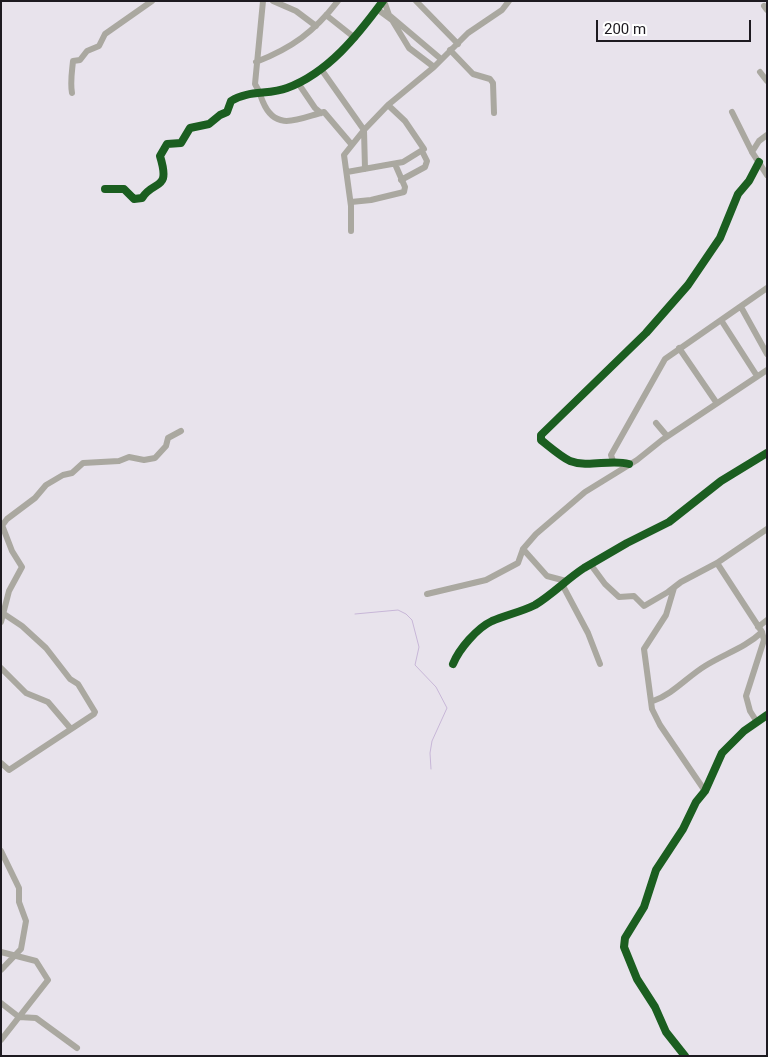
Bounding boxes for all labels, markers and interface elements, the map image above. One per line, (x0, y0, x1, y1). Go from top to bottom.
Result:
scale bar (598, 10, 753, 42)
text: 200 m (604, 20, 646, 38)

